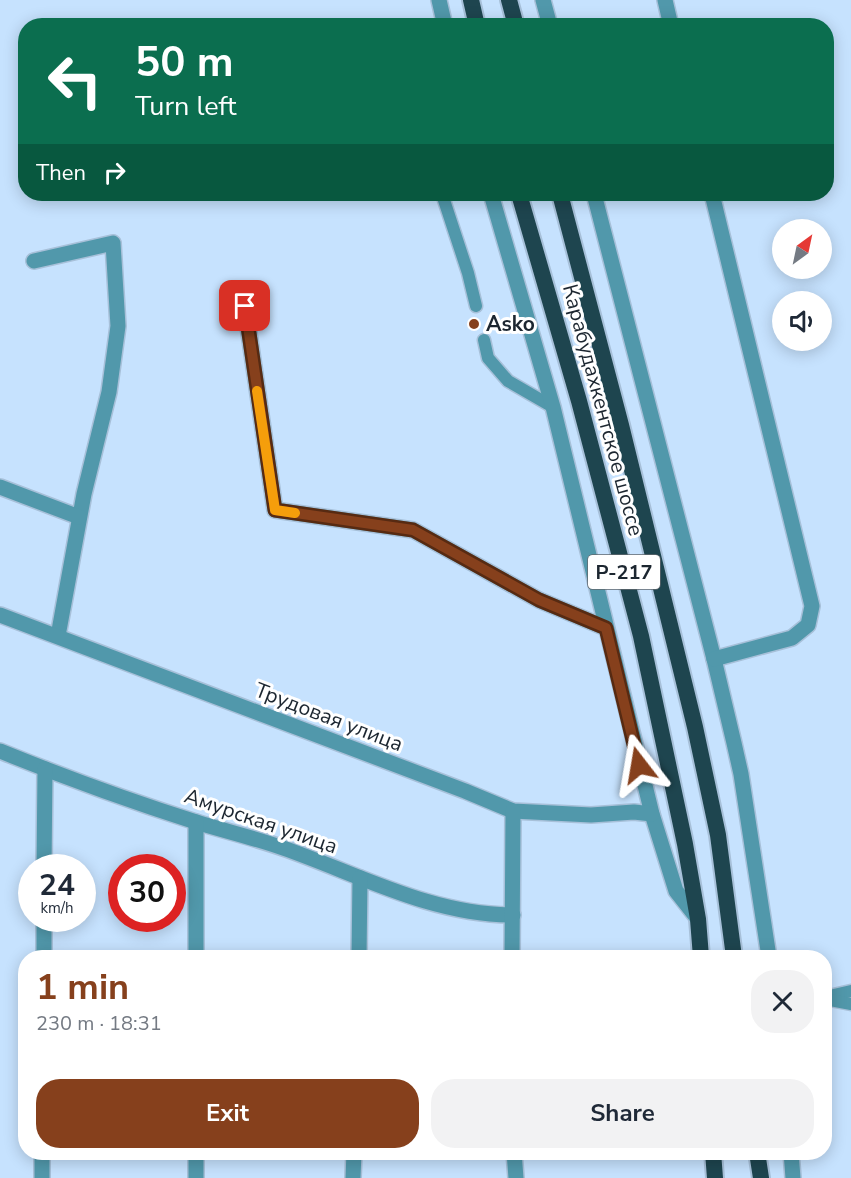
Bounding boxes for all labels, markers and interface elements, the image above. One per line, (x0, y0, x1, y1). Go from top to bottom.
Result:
text: 50 m (135, 34, 234, 91)
icon: left (36, 42, 114, 120)
text: Turn left (135, 88, 236, 125)
icon: right (98, 156, 131, 189)
text: Then (36, 158, 86, 188)
north arrow (772, 219, 832, 279)
map controls (772, 219, 832, 351)
pin (219, 280, 270, 331)
street label: Карабудахкентское шоссе (556, 281, 650, 539)
icon: arrive (228, 289, 261, 322)
button: sound (772, 291, 832, 351)
place label: Asko (486, 310, 535, 338)
marker: Asko (467, 317, 481, 331)
road number: Р-217 (588, 555, 660, 589)
street label: Трудовая улица (251, 676, 407, 758)
position arrow (607, 733, 671, 797)
street label: Амурская улица (181, 782, 341, 860)
speed limit sign: 30 (108, 854, 186, 932)
text: 24 (39, 865, 75, 906)
text: km/h (40, 898, 74, 918)
text: 1 min (36, 963, 129, 1012)
button: close (751, 970, 814, 1033)
text: 230 m · 18:31 (36, 1010, 162, 1037)
button: Exit (36, 1079, 419, 1148)
button: Share (431, 1079, 814, 1148)

